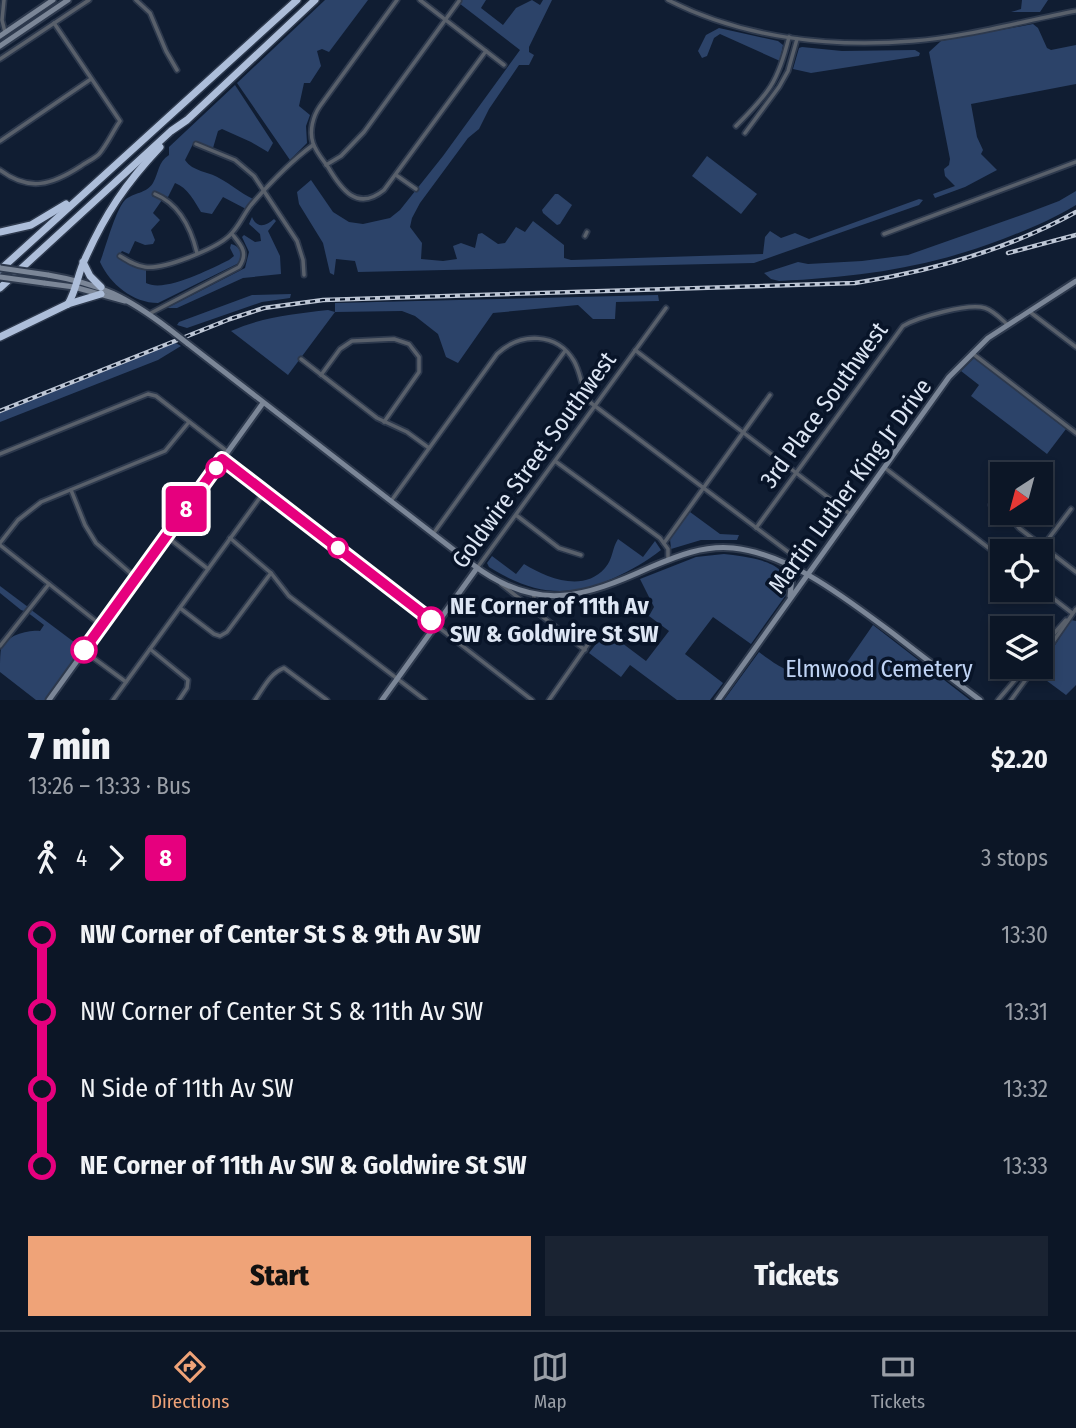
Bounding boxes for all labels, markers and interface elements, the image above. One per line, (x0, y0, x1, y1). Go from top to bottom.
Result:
street label: 3rd Place Southwest (755, 317, 894, 493)
street label: Goldwire Street Southwest (446, 346, 622, 574)
street label: Martin Luther King Jr Drive (763, 373, 937, 599)
unlabelled marker (206, 458, 226, 478)
north arrow (990, 462, 1054, 525)
map controls (990, 462, 1053, 679)
line badge: 8 (163, 486, 209, 532)
text: 8 (180, 495, 192, 523)
unlabelled marker (328, 538, 348, 558)
button: locate (990, 539, 1053, 602)
place label: NE Corner of 11th Av SW & Goldwire St SW (450, 592, 659, 648)
marker: NE Corner of 11th Av SW & Goldwire St SW (418, 607, 444, 633)
button: layers (990, 616, 1053, 679)
unlabelled marker (71, 637, 97, 663)
park label: Elmwood Cemetery (785, 655, 973, 683)
text: 7 min (28, 723, 111, 769)
text: $2.20 (991, 744, 1048, 775)
text: 13:26 – 13:33 · Bus (28, 772, 191, 800)
icon: walk (28, 839, 66, 877)
icon: forward (97, 839, 135, 877)
text: 4 (76, 844, 87, 872)
text: 8 (159, 844, 172, 872)
text: 3 stops (981, 844, 1048, 872)
text: NW Corner of Center St S & 9th Av SW (80, 919, 481, 950)
text: 13:30 (1001, 921, 1048, 949)
text: NW Corner of Center St S & 11th Av SW (80, 996, 483, 1027)
text: 13:31 (1005, 998, 1048, 1026)
text: N Side of 11th Av SW (80, 1073, 294, 1104)
text: 13:32 (1003, 1075, 1048, 1103)
text: NE Corner of 11th Av SW & Goldwire St SW (80, 1150, 527, 1181)
text: 13:33 (1003, 1152, 1048, 1180)
button: Start (28, 1236, 531, 1316)
button: Tickets (545, 1236, 1048, 1316)
tab: Directions (151, 1348, 229, 1413)
tab: Map (531, 1348, 569, 1413)
tab: Tickets (871, 1348, 925, 1413)

